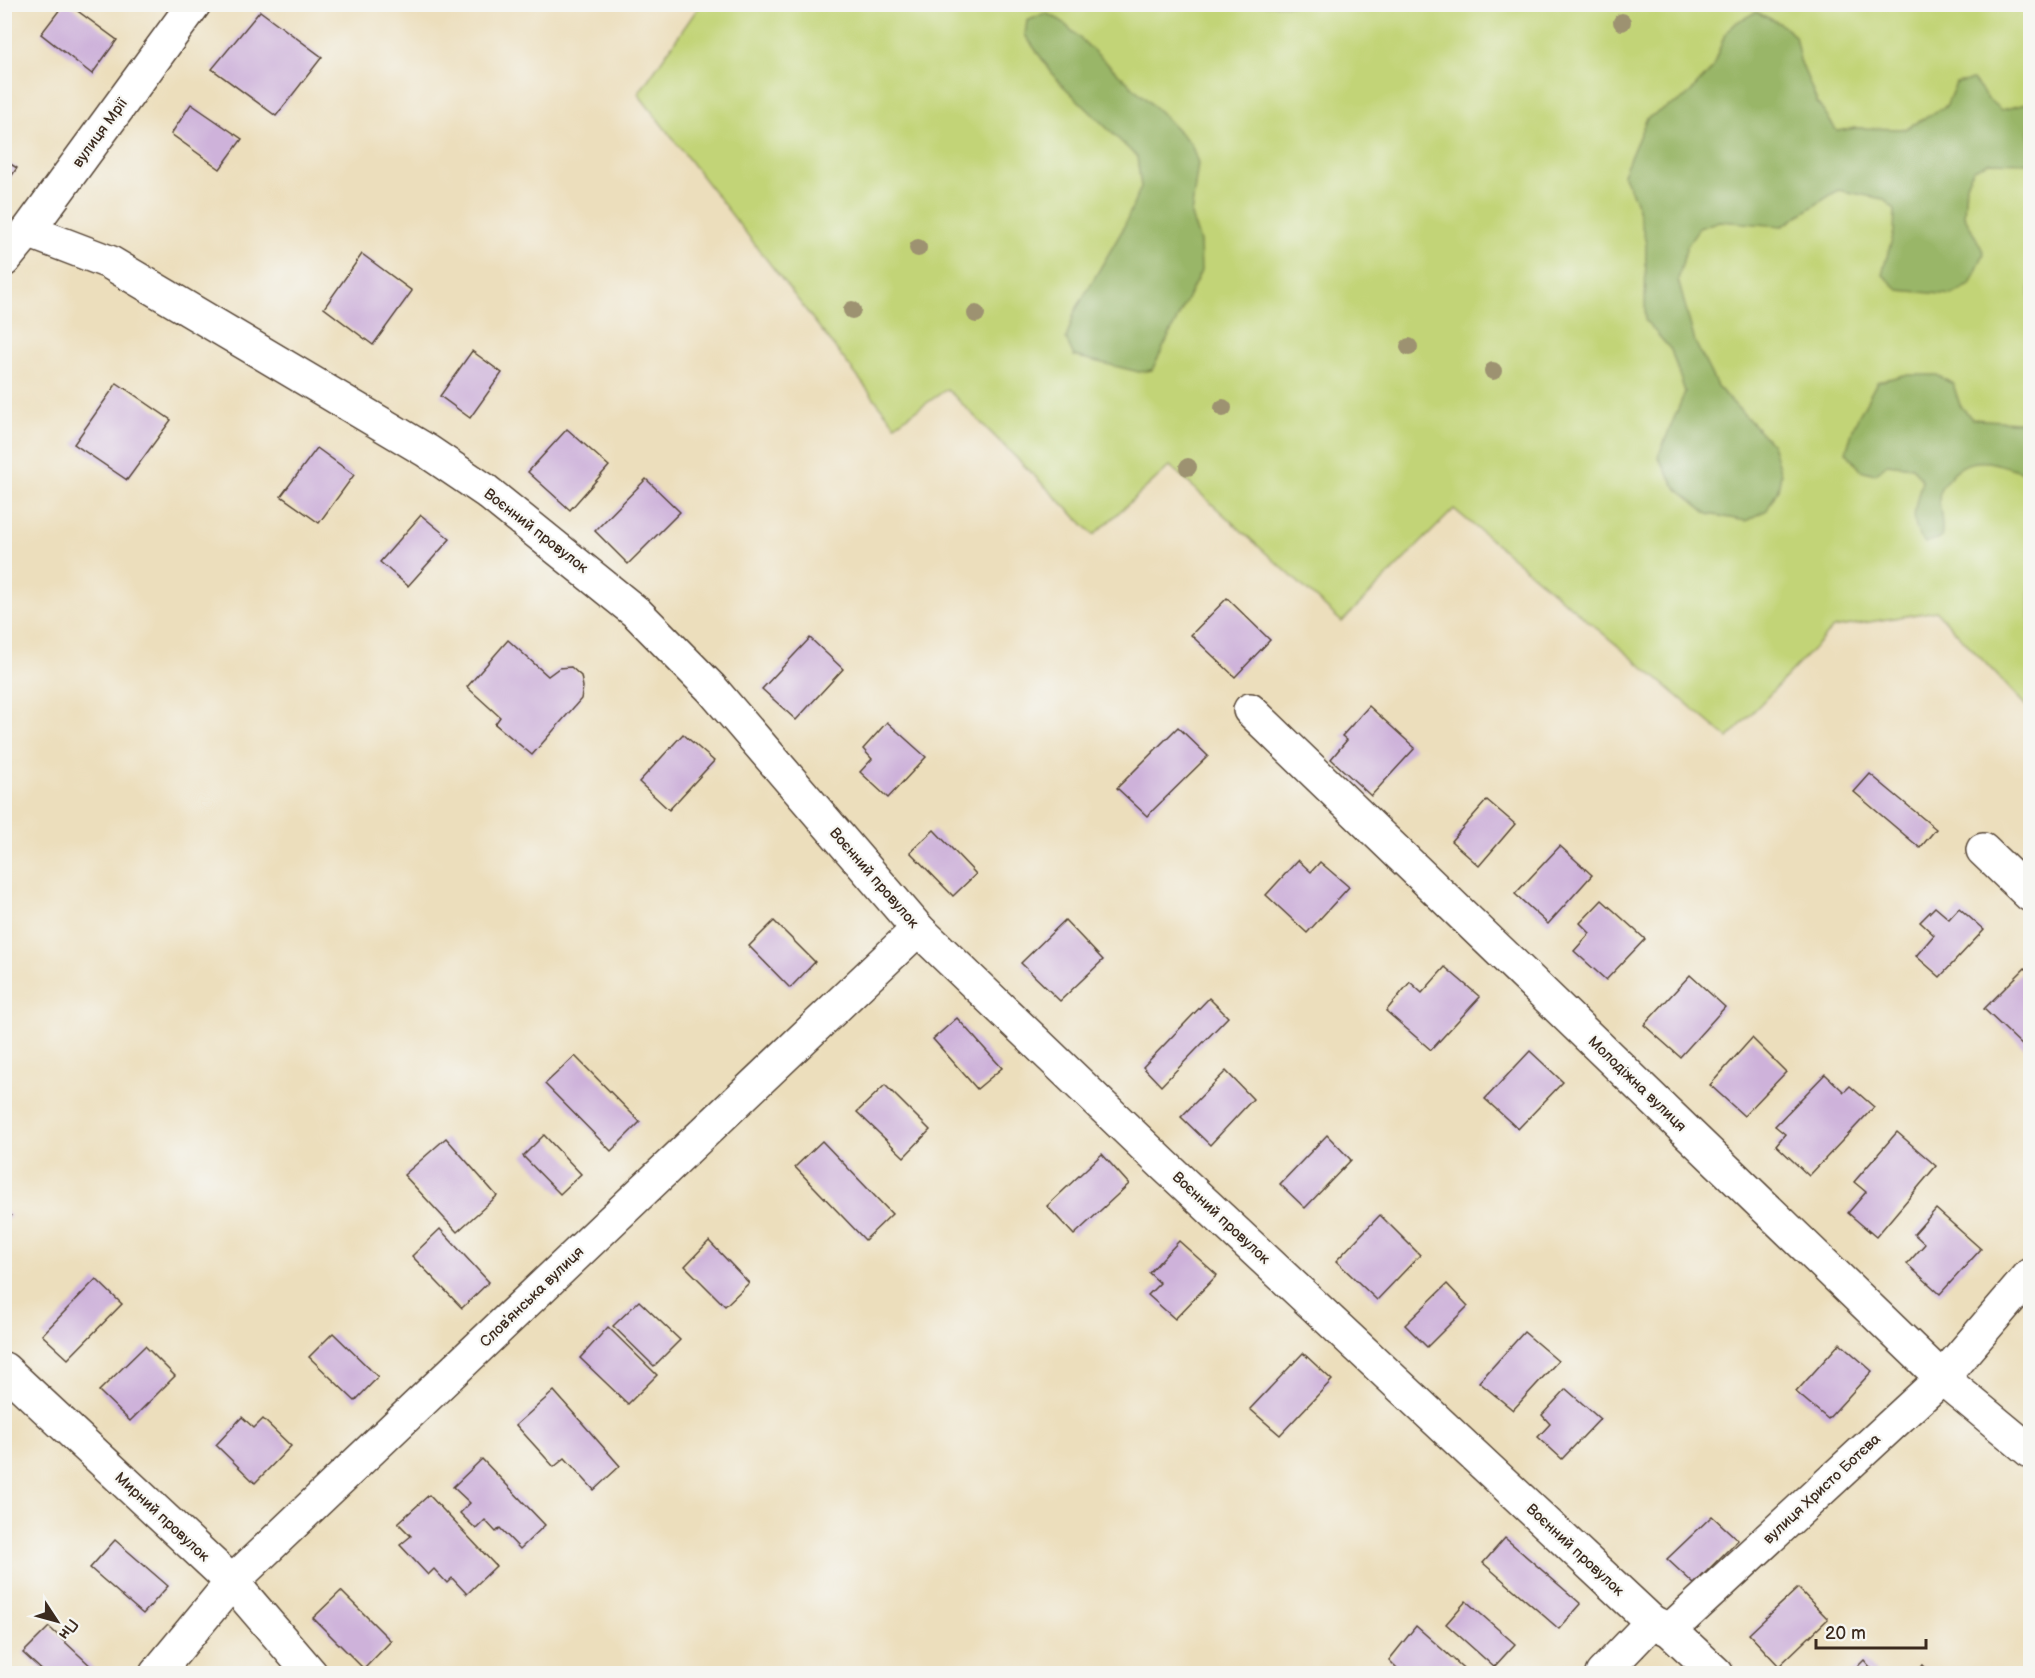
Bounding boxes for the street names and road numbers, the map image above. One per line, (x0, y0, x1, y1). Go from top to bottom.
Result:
street label: вулиця Мрії (68, 94, 132, 171)
street label: Воєнний провулок (480, 484, 592, 578)
street label: Воєнний провулок (825, 824, 923, 932)
street label: Молодіжна вулиця (1584, 1032, 1690, 1136)
street label: Воєнний провулок (1168, 1168, 1274, 1268)
street label: Словʼянська вулиця (476, 1242, 588, 1352)
street label: вулиця Христо Ботєва (1759, 1430, 1885, 1548)
street label: Мирний провулок (111, 1468, 213, 1566)
street label: Воєнний провулок (1522, 1500, 1628, 1600)

